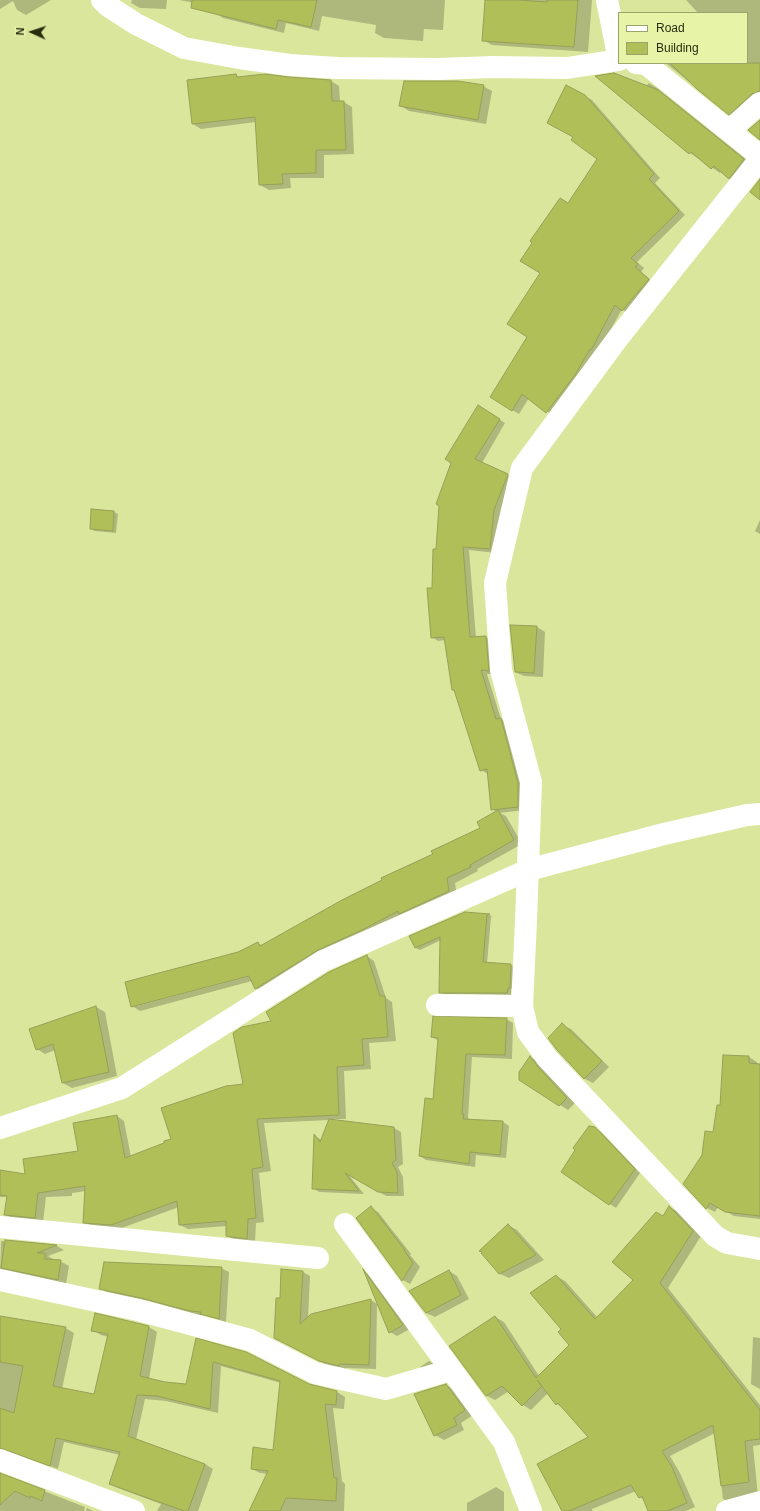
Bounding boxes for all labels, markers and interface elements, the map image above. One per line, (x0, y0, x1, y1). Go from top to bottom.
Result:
north arrow (12, 12, 52, 52)
legend (618, 12, 748, 64)
text: Road (656, 21, 685, 35)
text: N (14, 27, 26, 36)
text: Building (656, 41, 699, 55)

